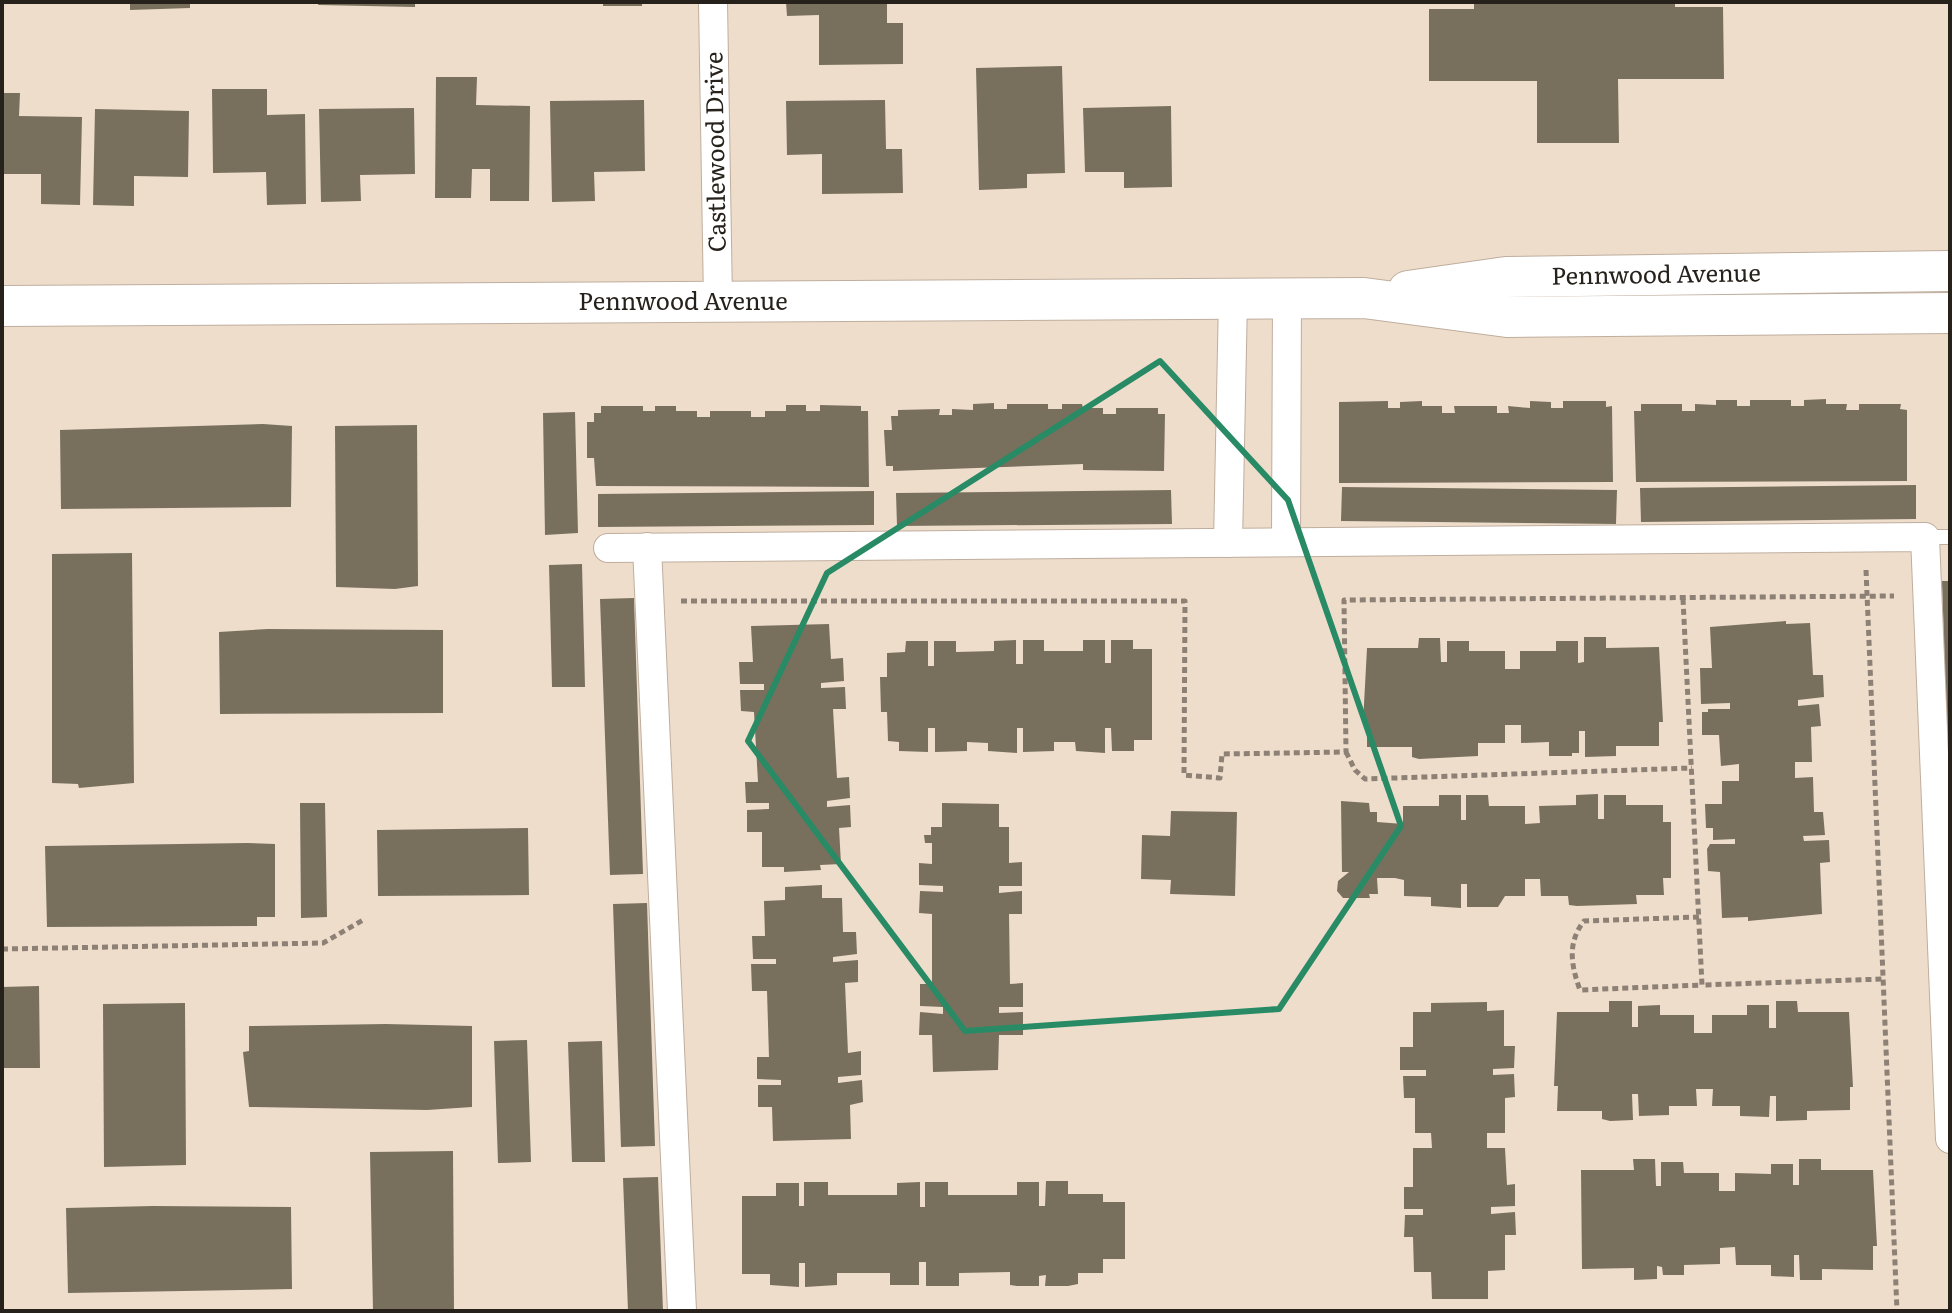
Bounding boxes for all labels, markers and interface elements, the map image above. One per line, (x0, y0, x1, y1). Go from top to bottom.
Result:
street label: Castlewood Drive (694, 52, 733, 253)
street label: Pennwood Avenue (1551, 253, 1761, 292)
street label: Pennwood Avenue (578, 282, 788, 317)

